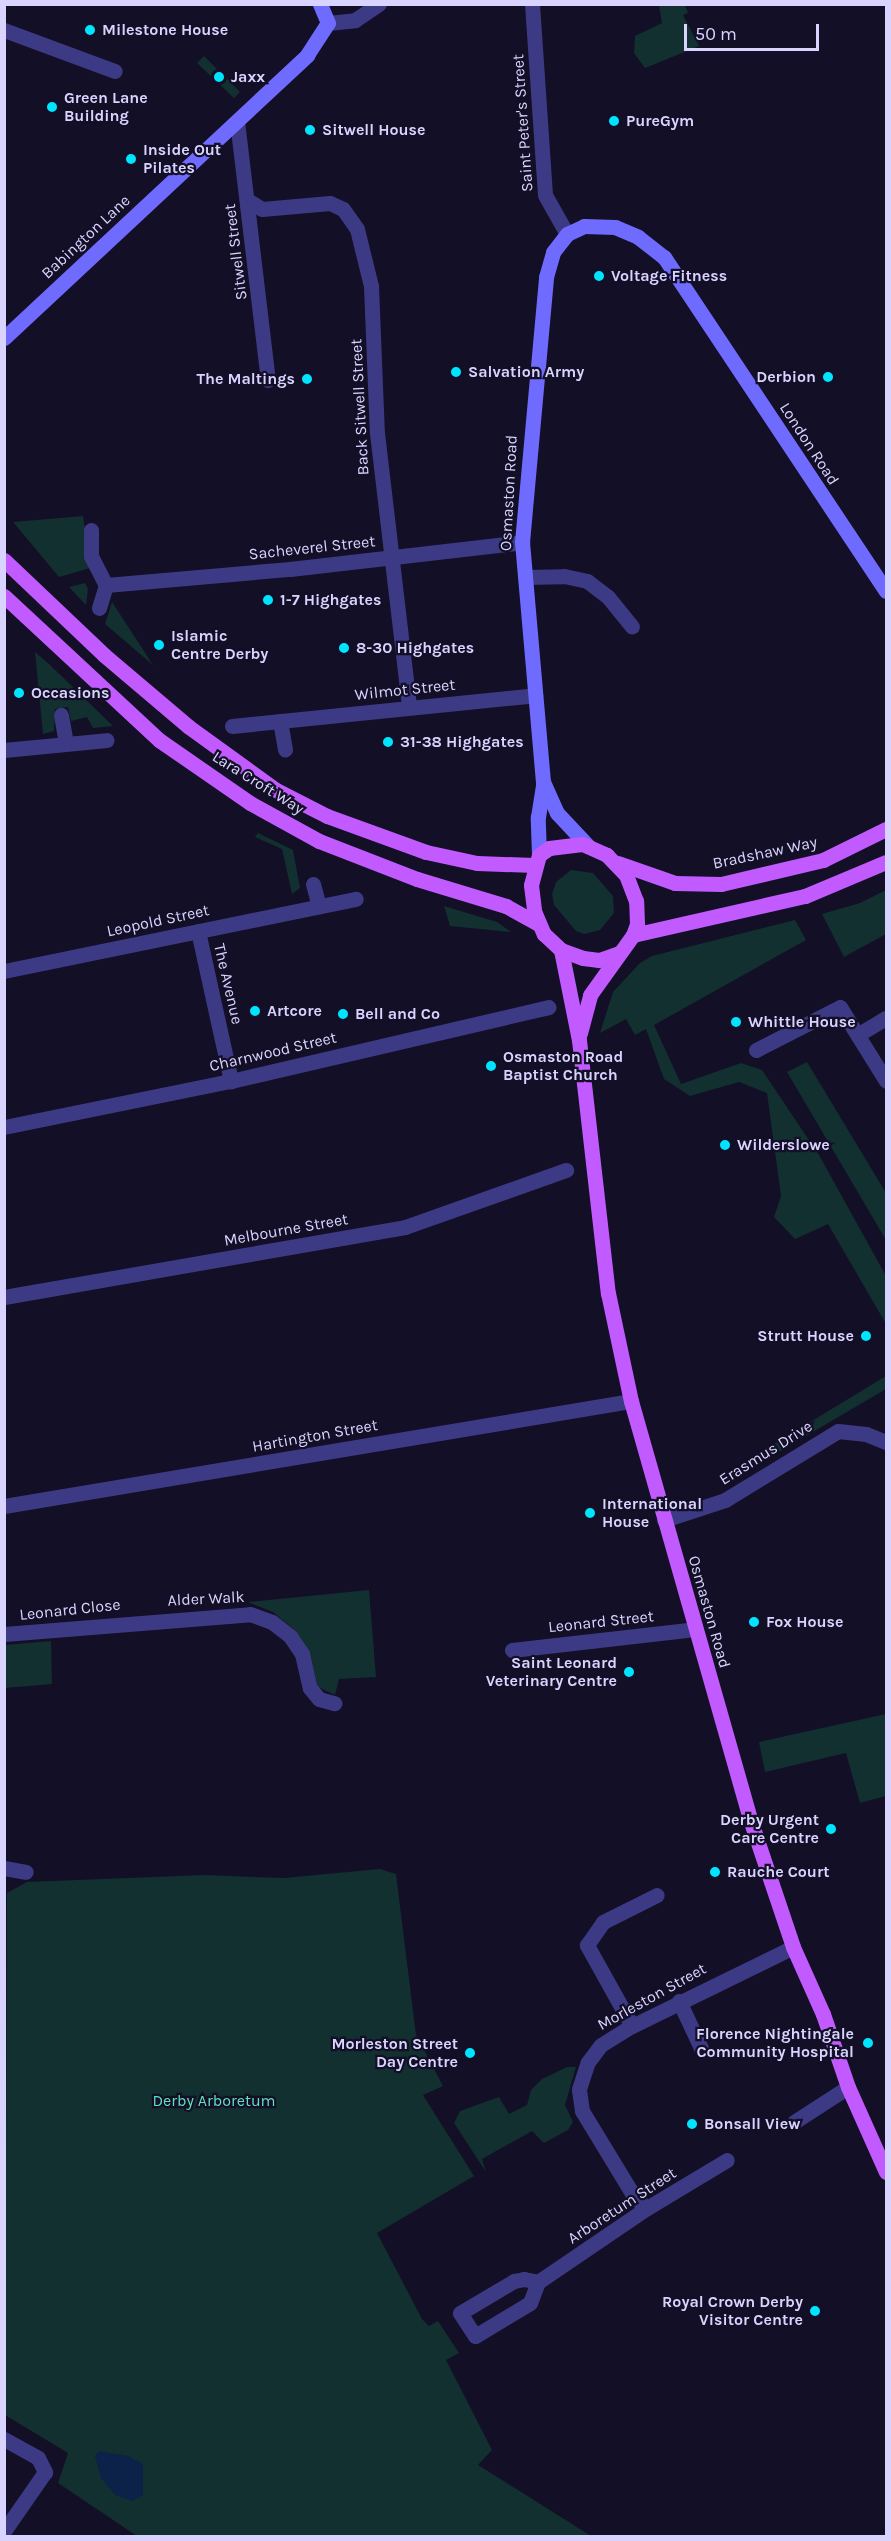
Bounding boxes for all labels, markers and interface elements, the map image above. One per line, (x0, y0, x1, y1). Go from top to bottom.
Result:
scale bar (687, 12, 822, 50)
place label: Milestone House (102, 20, 228, 40)
marker: Milestone House (83, 23, 97, 37)
text: 50 m (695, 23, 737, 45)
street label: Saint Peter's Street (509, 53, 537, 193)
place label: Jaxx (231, 67, 265, 87)
marker: Jaxx (212, 70, 226, 84)
place label: Green Lane Building (64, 88, 148, 126)
marker: Green Lane Building (45, 100, 59, 114)
place label: PureGym (626, 111, 694, 131)
marker: PureGym (607, 114, 621, 128)
place label: Sitwell House (322, 120, 425, 140)
marker: Sitwell House (303, 123, 317, 137)
place label: Inside Out Pilates (143, 140, 221, 178)
marker: Inside Out Pilates (124, 152, 138, 166)
street label: Babington Lane (38, 191, 134, 283)
street label: Sitwell Street (221, 203, 251, 301)
place label: Voltage Fitness (611, 266, 727, 286)
marker: Voltage Fitness (592, 269, 606, 283)
street label: Back Sitwell Street (347, 338, 373, 476)
place label: Salvation Army (468, 362, 584, 382)
marker: Salvation Army (449, 365, 463, 379)
place label: Derbion (756, 367, 816, 387)
place label: The Maltings (196, 369, 295, 389)
marker: Derbion (821, 370, 835, 384)
marker: The Maltings (300, 372, 314, 386)
street label: London Road (775, 399, 843, 489)
street label: Osmaston Road (496, 435, 522, 551)
street label: Sacheverel Street (248, 532, 376, 564)
place label: 1-7 Highgates (280, 590, 381, 610)
marker: 1-7 Highgates (261, 593, 275, 607)
place label: Islamic Centre Derby (171, 626, 268, 664)
marker: Islamic Centre Derby (152, 638, 166, 652)
place label: 8-30 Highgates (356, 638, 474, 658)
marker: 8-30 Highgates (337, 641, 351, 655)
street label: Wilmot Street (354, 675, 456, 705)
place label: Occasions (31, 683, 109, 703)
marker: Occasions (12, 686, 26, 700)
place label: 31-38 Highgates (400, 732, 524, 752)
marker: 31-38 Highgates (381, 735, 395, 749)
street label: Lara Croft Way (209, 747, 307, 819)
street label: Bradshaw Way (711, 833, 819, 873)
street label: Leopold Street (105, 901, 211, 941)
street label: The Avenue (209, 942, 247, 1026)
place label: Artcore (267, 1001, 322, 1021)
marker: Artcore (248, 1004, 262, 1018)
place label: Bell and Co (355, 1004, 440, 1024)
marker: Bell and Co (336, 1007, 350, 1021)
place label: Whittle House (748, 1012, 856, 1032)
marker: Whittle House (729, 1015, 743, 1029)
street label: Charnwood Street (208, 1028, 338, 1076)
place label: Osmaston Road Baptist Church (503, 1047, 623, 1085)
marker: Osmaston Road Baptist Church (484, 1059, 498, 1073)
place label: Wilderslowe (737, 1135, 830, 1155)
marker: Wilderslowe (718, 1138, 732, 1152)
street label: Melbourne Street (223, 1210, 349, 1250)
place label: Strutt House (757, 1326, 854, 1346)
marker: Strutt House (859, 1329, 873, 1343)
street label: Hartington Street (251, 1416, 379, 1456)
street label: Erasmus Drive (716, 1417, 816, 1489)
place label: International House (602, 1494, 702, 1532)
marker: International House (583, 1506, 597, 1520)
street label: Osmaston Road (684, 1554, 734, 1670)
street label: Alder Walk (167, 1587, 245, 1611)
street label: Leonard Close (18, 1595, 122, 1625)
street label: Leonard Street (547, 1607, 655, 1637)
place label: Fox House (766, 1612, 843, 1632)
marker: Fox House (747, 1615, 761, 1629)
place label: Saint Leonard Veterinary Centre (486, 1653, 617, 1691)
marker: Saint Leonard Veterinary Centre (622, 1665, 636, 1679)
place label: Derby Urgent Care Centre (720, 1810, 819, 1848)
marker: Derby Urgent Care Centre (824, 1822, 838, 1836)
place label: Rauche Court (727, 1862, 829, 1882)
marker: Rauche Court (708, 1865, 722, 1879)
street label: Morleston Street (594, 1959, 710, 2035)
place label: Florence Nightingale Community Hospital (696, 2024, 854, 2062)
place label: Morleston Street Day Centre (331, 2034, 458, 2072)
marker: Florence Nightingale Community Hospital (859, 2034, 877, 2052)
marker: Morleston Street Day Centre (463, 2046, 477, 2060)
park label: Derby Arboretum (152, 2091, 276, 2111)
place label: Bonsall View (704, 2114, 800, 2134)
marker: Bonsall View (685, 2117, 699, 2131)
street label: Arboretum Street (564, 2164, 680, 2248)
place label: Royal Crown Derby Visitor Centre (662, 2292, 803, 2330)
marker: Royal Crown Derby Visitor Centre (808, 2304, 822, 2318)

